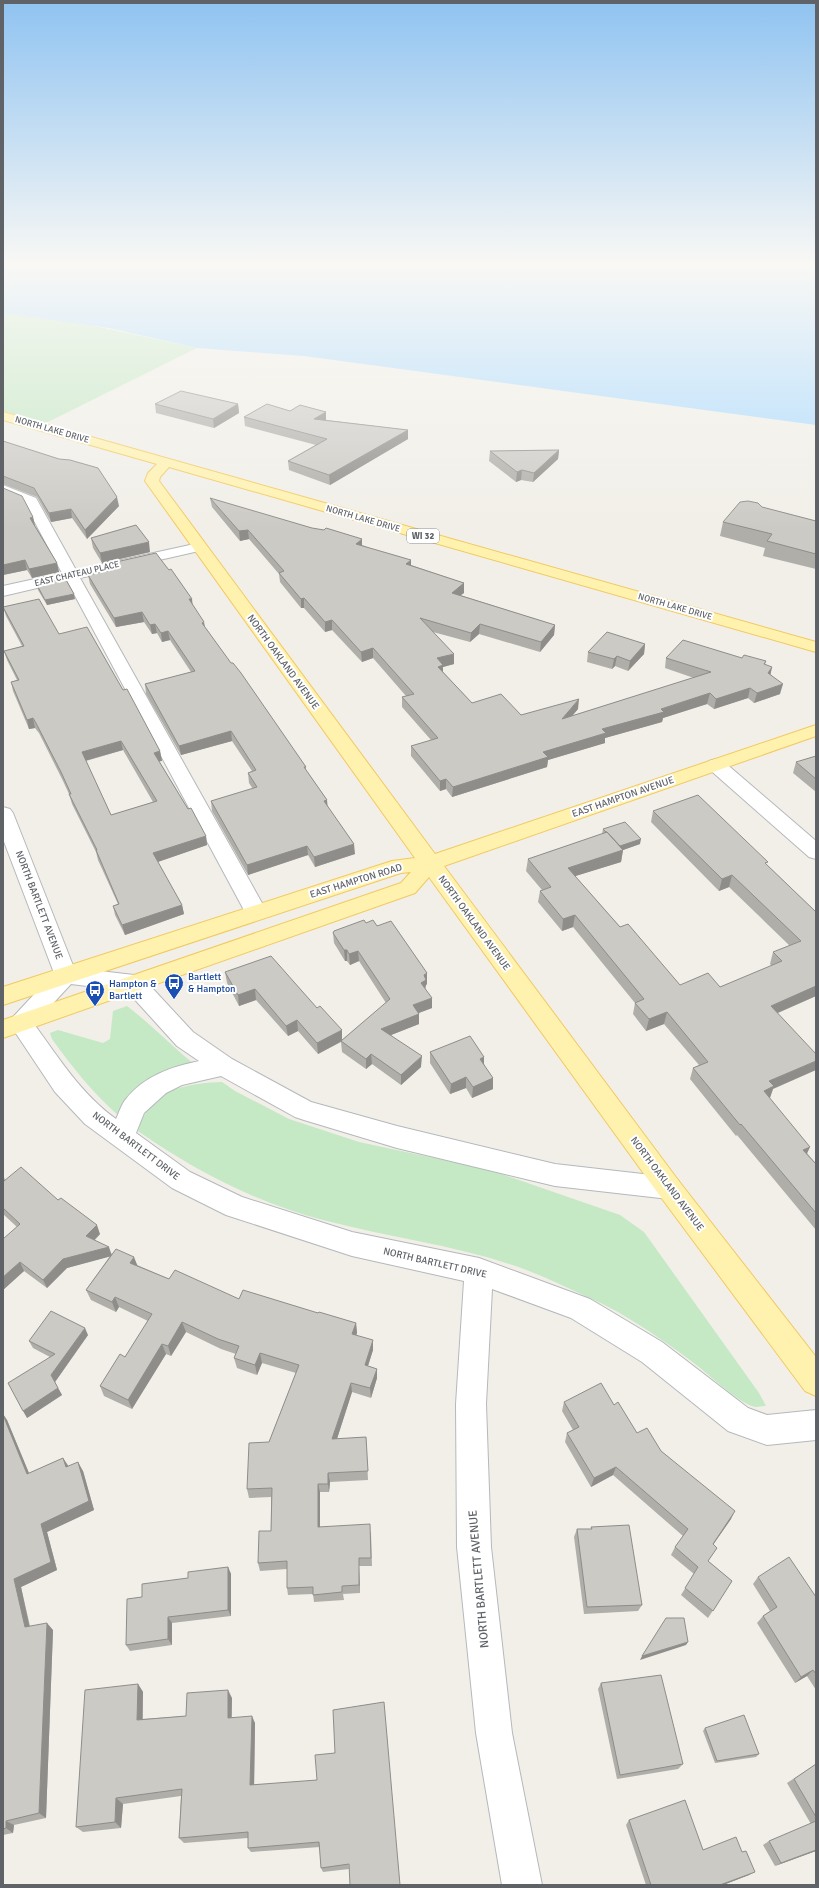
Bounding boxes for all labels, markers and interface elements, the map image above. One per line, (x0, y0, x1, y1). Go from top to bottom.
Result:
street label: NORTH LAKE DRIVE (14, 414, 90, 446)
street label: NORTH LAKE DRIVE (325, 503, 401, 535)
road number: WI 32 (407, 529, 439, 543)
street label: EAST CHATEAU PLACE (34, 559, 120, 589)
street label: NORTH LAKE DRIVE (637, 591, 713, 623)
street label: NORTH OAKLAND AVENUE (244, 612, 322, 712)
street label: EAST HAMPTON AVENUE (570, 774, 676, 820)
street label: NORTH BARTLETT AVENUE (13, 849, 65, 961)
street label: EAST HAMPTON ROAD (308, 861, 404, 901)
street label: NORTH OAKLAND AVENUE (435, 873, 513, 973)
place label: Bartlett & Hampton (188, 971, 236, 995)
bus stop icon: Bartlett & Hampton (163, 972, 185, 1000)
place label: Hampton & Bartlett (109, 978, 157, 1002)
bus stop icon: Hampton & Bartlett (84, 979, 106, 1007)
street label: NORTH BARTLETT DRIVE (90, 1109, 182, 1183)
street label: NORTH OAKLAND AVENUE (628, 1135, 706, 1234)
street label: NORTH BARTLETT DRIVE (382, 1245, 488, 1281)
street label: NORTH BARTLETT AVENUE (465, 1509, 493, 1649)

